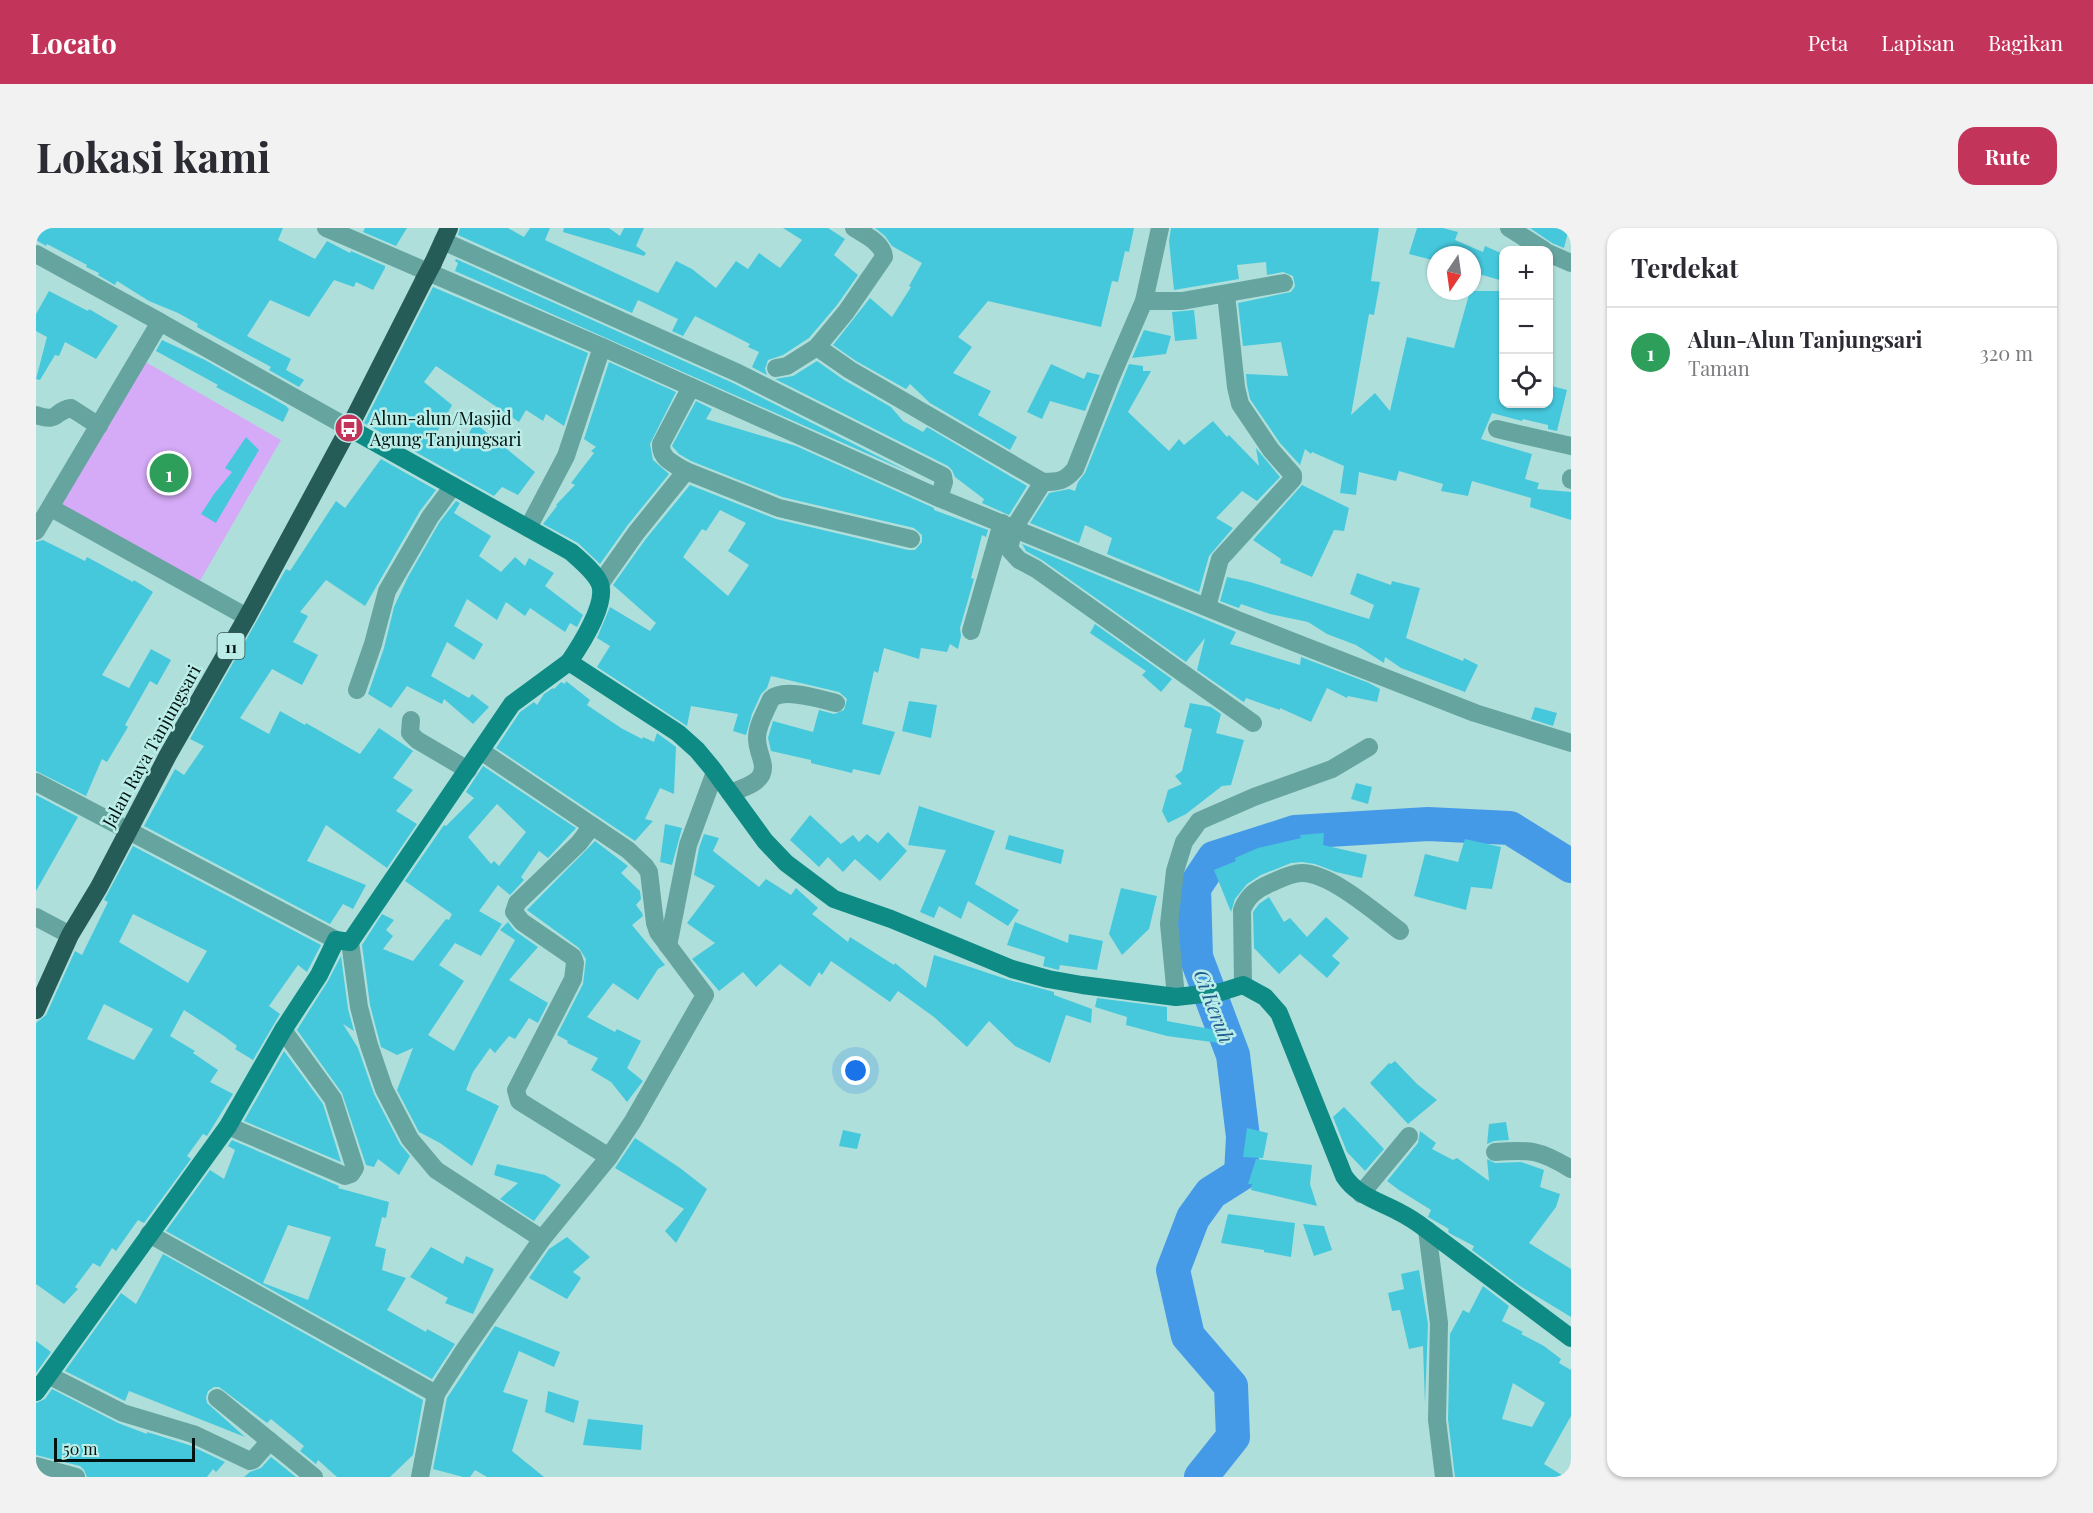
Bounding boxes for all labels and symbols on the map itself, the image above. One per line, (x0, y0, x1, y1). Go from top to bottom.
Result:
north arrow (1427, 246, 1481, 300)
place label: Alun-alun/Masjid Agung Tanjungsari (369, 406, 522, 451)
bus stop icon: Alun-alun/Masjid Agung Tanjungsari (333, 412, 365, 444)
pin: 1 (150, 450, 188, 496)
road number: 11 (218, 633, 244, 659)
street label: Jalan Raya Tanjungsari (96, 660, 206, 832)
water label: Ci Keruh (1189, 965, 1241, 1047)
your location (841, 1056, 870, 1085)
scale bar (54, 1435, 195, 1462)

